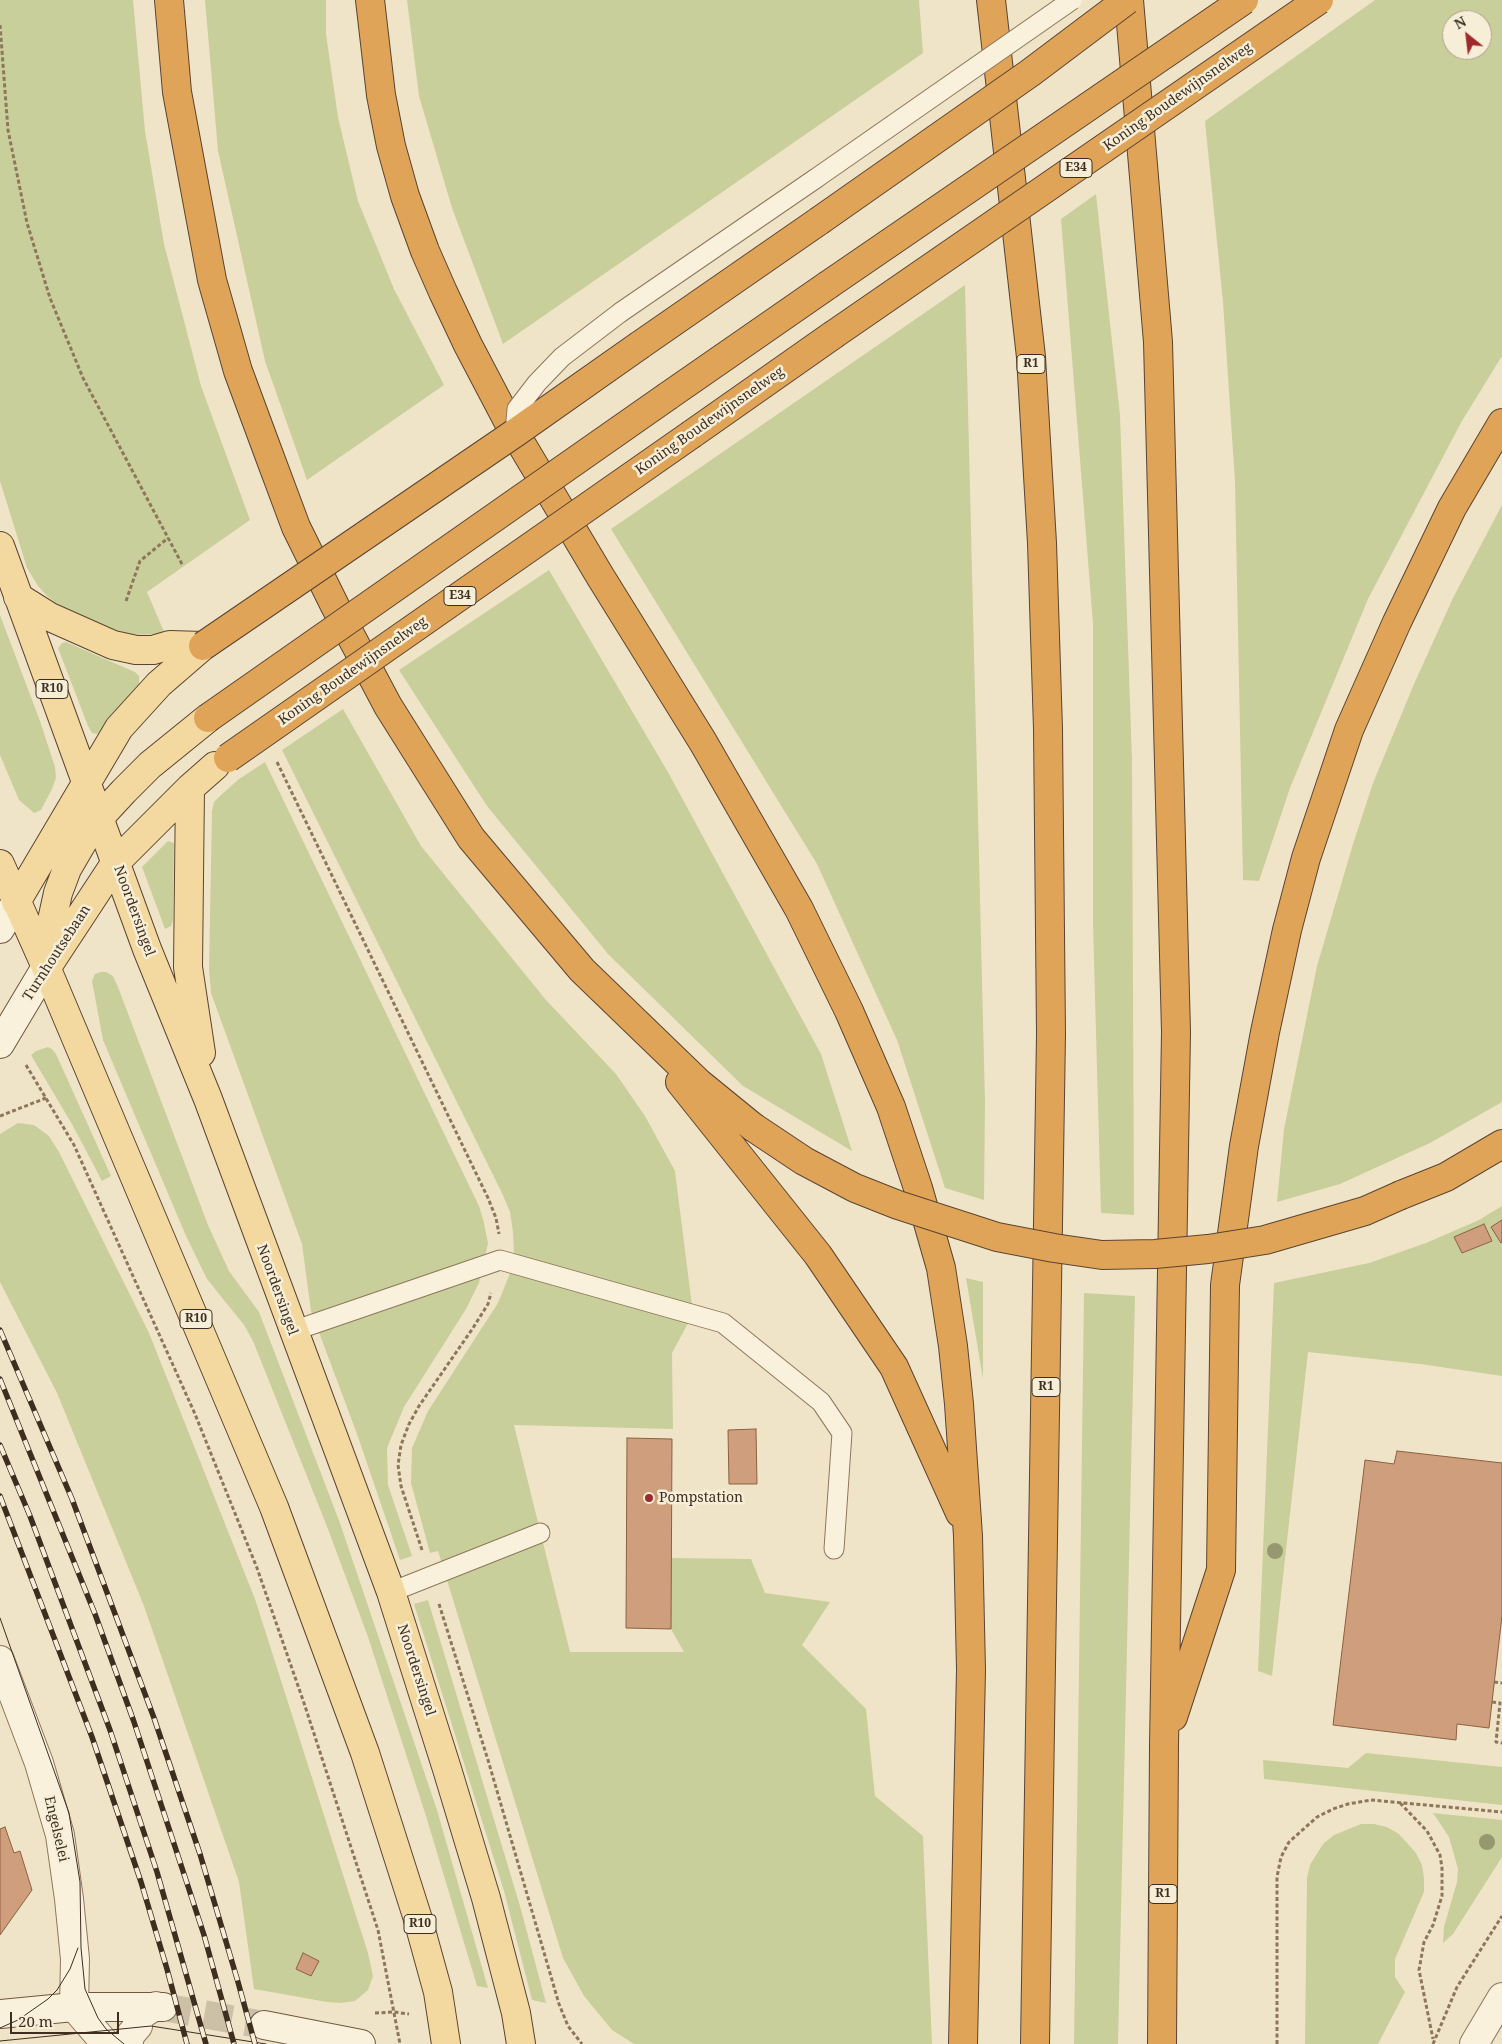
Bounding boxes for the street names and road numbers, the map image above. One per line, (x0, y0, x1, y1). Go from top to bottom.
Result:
street label: Koning Boudewijnsnelweg (1100, 39, 1256, 155)
road number: E34 (1060, 158, 1092, 178)
road number: R1 (1017, 354, 1045, 374)
street label: Koning Boudewijnsnelweg (632, 363, 788, 479)
road number: E34 (444, 586, 476, 606)
street label: Koning Boudewijnsnelweg (275, 613, 431, 729)
road number: R10 (36, 680, 68, 699)
street label: Noordersingel (110, 863, 158, 959)
street label: Turnhoutsebaan (20, 902, 94, 1004)
street label: Noordersingel (253, 1242, 301, 1338)
road number: R10 (180, 1310, 212, 1328)
road number: R1 (1032, 1378, 1060, 1396)
street label: Noordersingel (393, 1622, 439, 1718)
street label: Engelselei (40, 1794, 72, 1864)
road number: R1 (1149, 1885, 1177, 1904)
road number: R10 (404, 1915, 436, 1934)

